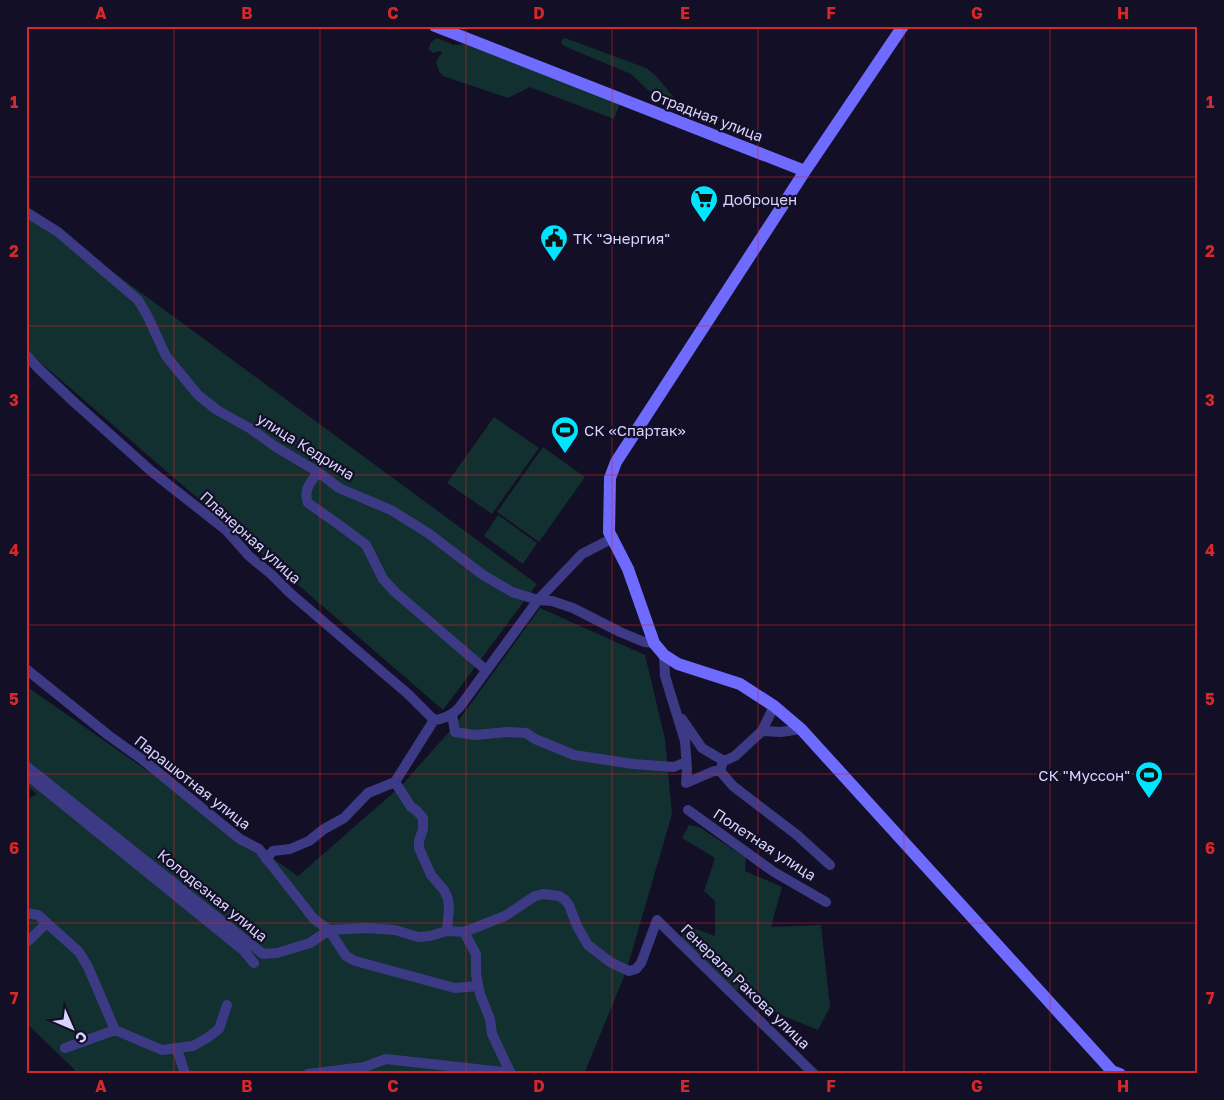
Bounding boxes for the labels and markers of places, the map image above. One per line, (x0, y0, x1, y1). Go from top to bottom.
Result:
supermarket icon: Доброцен (689, 184, 719, 223)
place label: Доброцен (723, 190, 797, 208)
public building icon: ТК "Энергия" (539, 223, 569, 262)
place label: ТК "Энергия" (573, 229, 670, 247)
sports icon: СК «Спартак» (550, 415, 580, 454)
place label: СК «Спартак» (584, 421, 686, 439)
sports icon: СК "Муссон" (1134, 760, 1164, 799)
place label: СК "Муссон" (1038, 766, 1130, 784)

